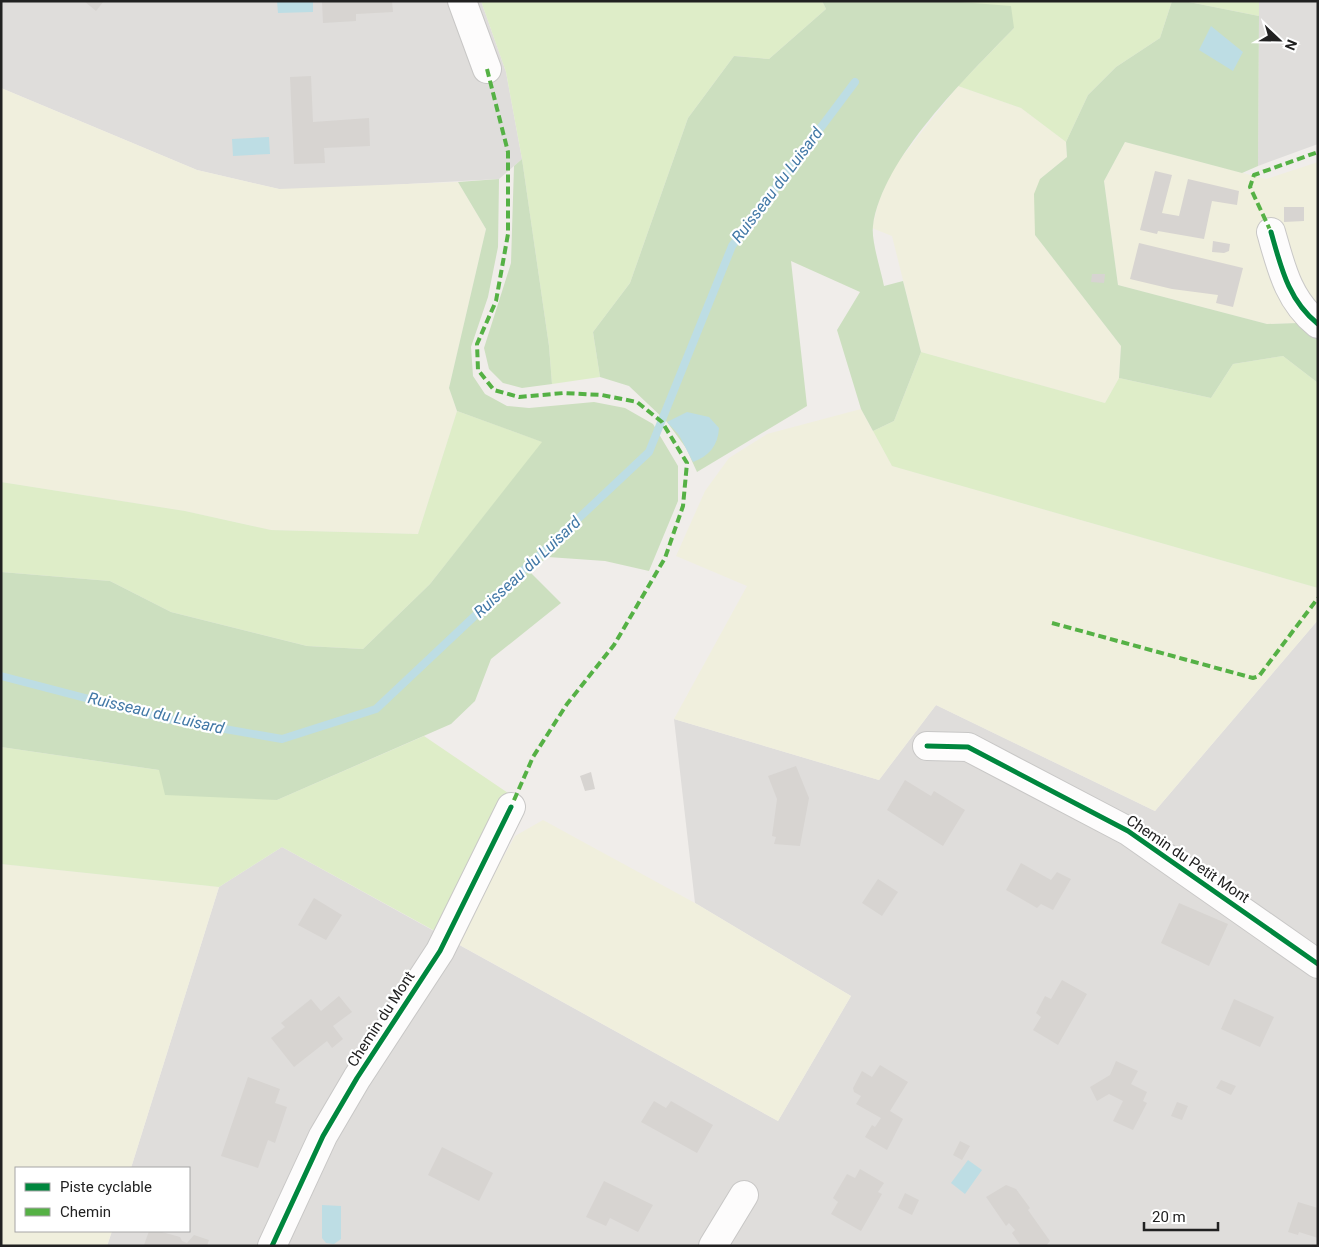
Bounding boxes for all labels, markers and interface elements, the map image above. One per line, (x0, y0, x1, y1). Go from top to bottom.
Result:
north arrow (1254, 15, 1304, 65)
text: N (1282, 37, 1300, 52)
water label: Ruisseau du Luisard (728, 124, 827, 246)
water label: Ruisseau du Luisard (470, 512, 584, 621)
water label: Ruisseau du Luisard (86, 688, 226, 738)
street label: Chemin du Petit Mont (1123, 811, 1253, 907)
street label: Chemin du Mont (343, 968, 419, 1070)
legend (15, 1167, 190, 1232)
text: Piste cyclable (60, 1178, 152, 1196)
scale bar (1144, 1200, 1218, 1232)
text: Chemin (60, 1203, 111, 1221)
text: 20 m (1152, 1208, 1186, 1226)

